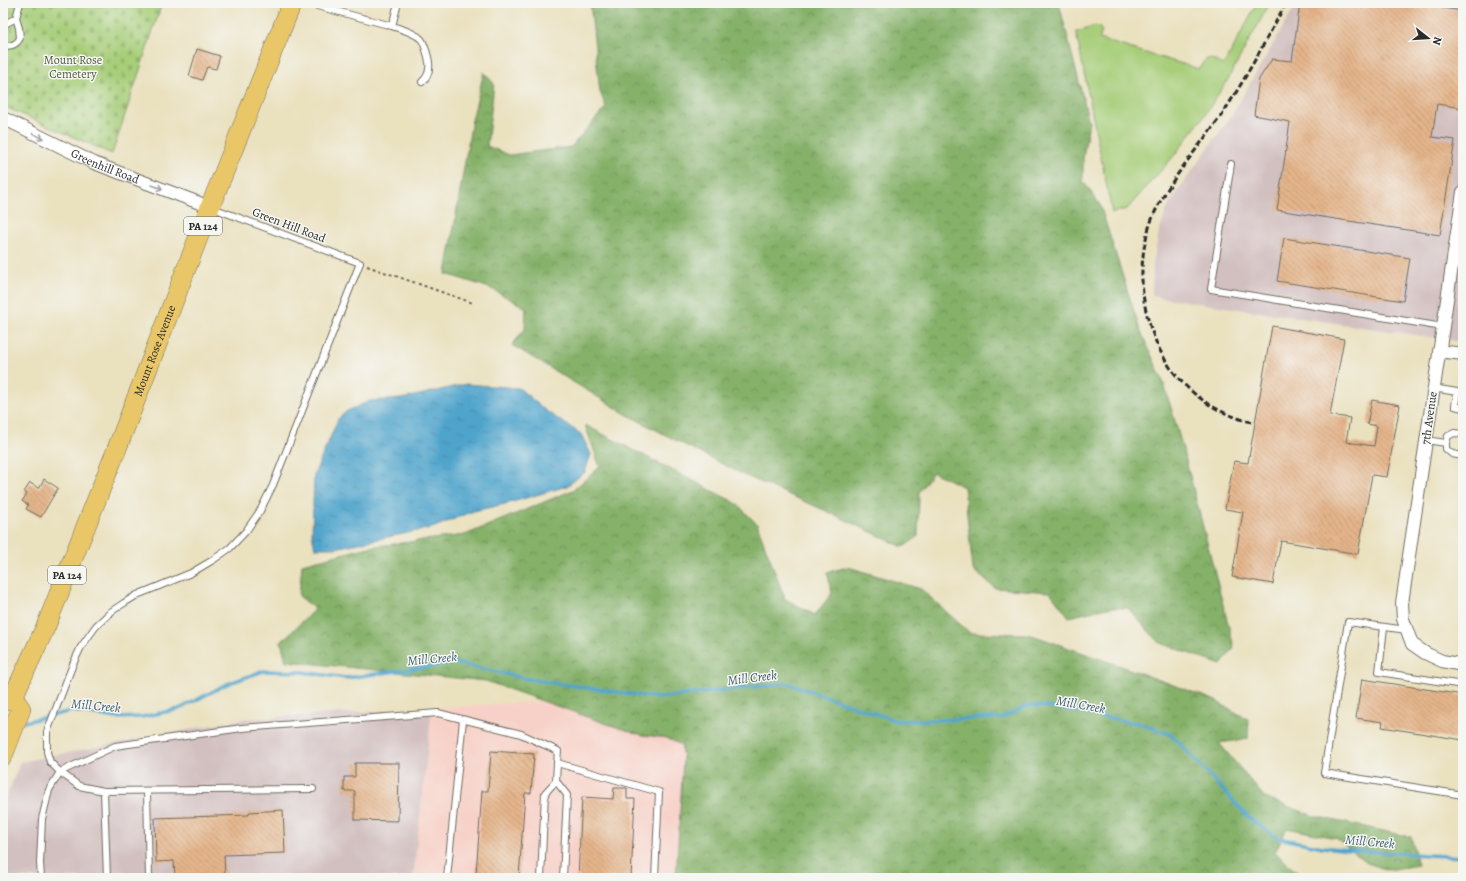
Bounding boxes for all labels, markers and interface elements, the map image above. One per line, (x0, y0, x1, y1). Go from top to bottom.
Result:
north arrow (1408, 18, 1448, 58)
text: N (1429, 35, 1445, 47)
park label: Mount Rose Cemetery (44, 52, 102, 82)
one-way arrow (32, 133, 44, 140)
street label: Greenhill Road (68, 145, 142, 188)
one-way arrow (151, 183, 163, 191)
street label: Green Hill Road (250, 204, 329, 247)
road number: PA 124 (184, 217, 222, 235)
street label: Mount Rose Avenue (130, 303, 179, 399)
street label: 7th Avenue (1417, 390, 1441, 446)
road number: PA 124 (48, 566, 86, 584)
water label: Mill Creek (407, 648, 458, 669)
water label: Mill Creek (726, 666, 778, 689)
water label: Mill Creek (1055, 692, 1107, 717)
water label: Mill Creek (71, 695, 122, 716)
water label: Mill Creek (1345, 831, 1396, 852)

